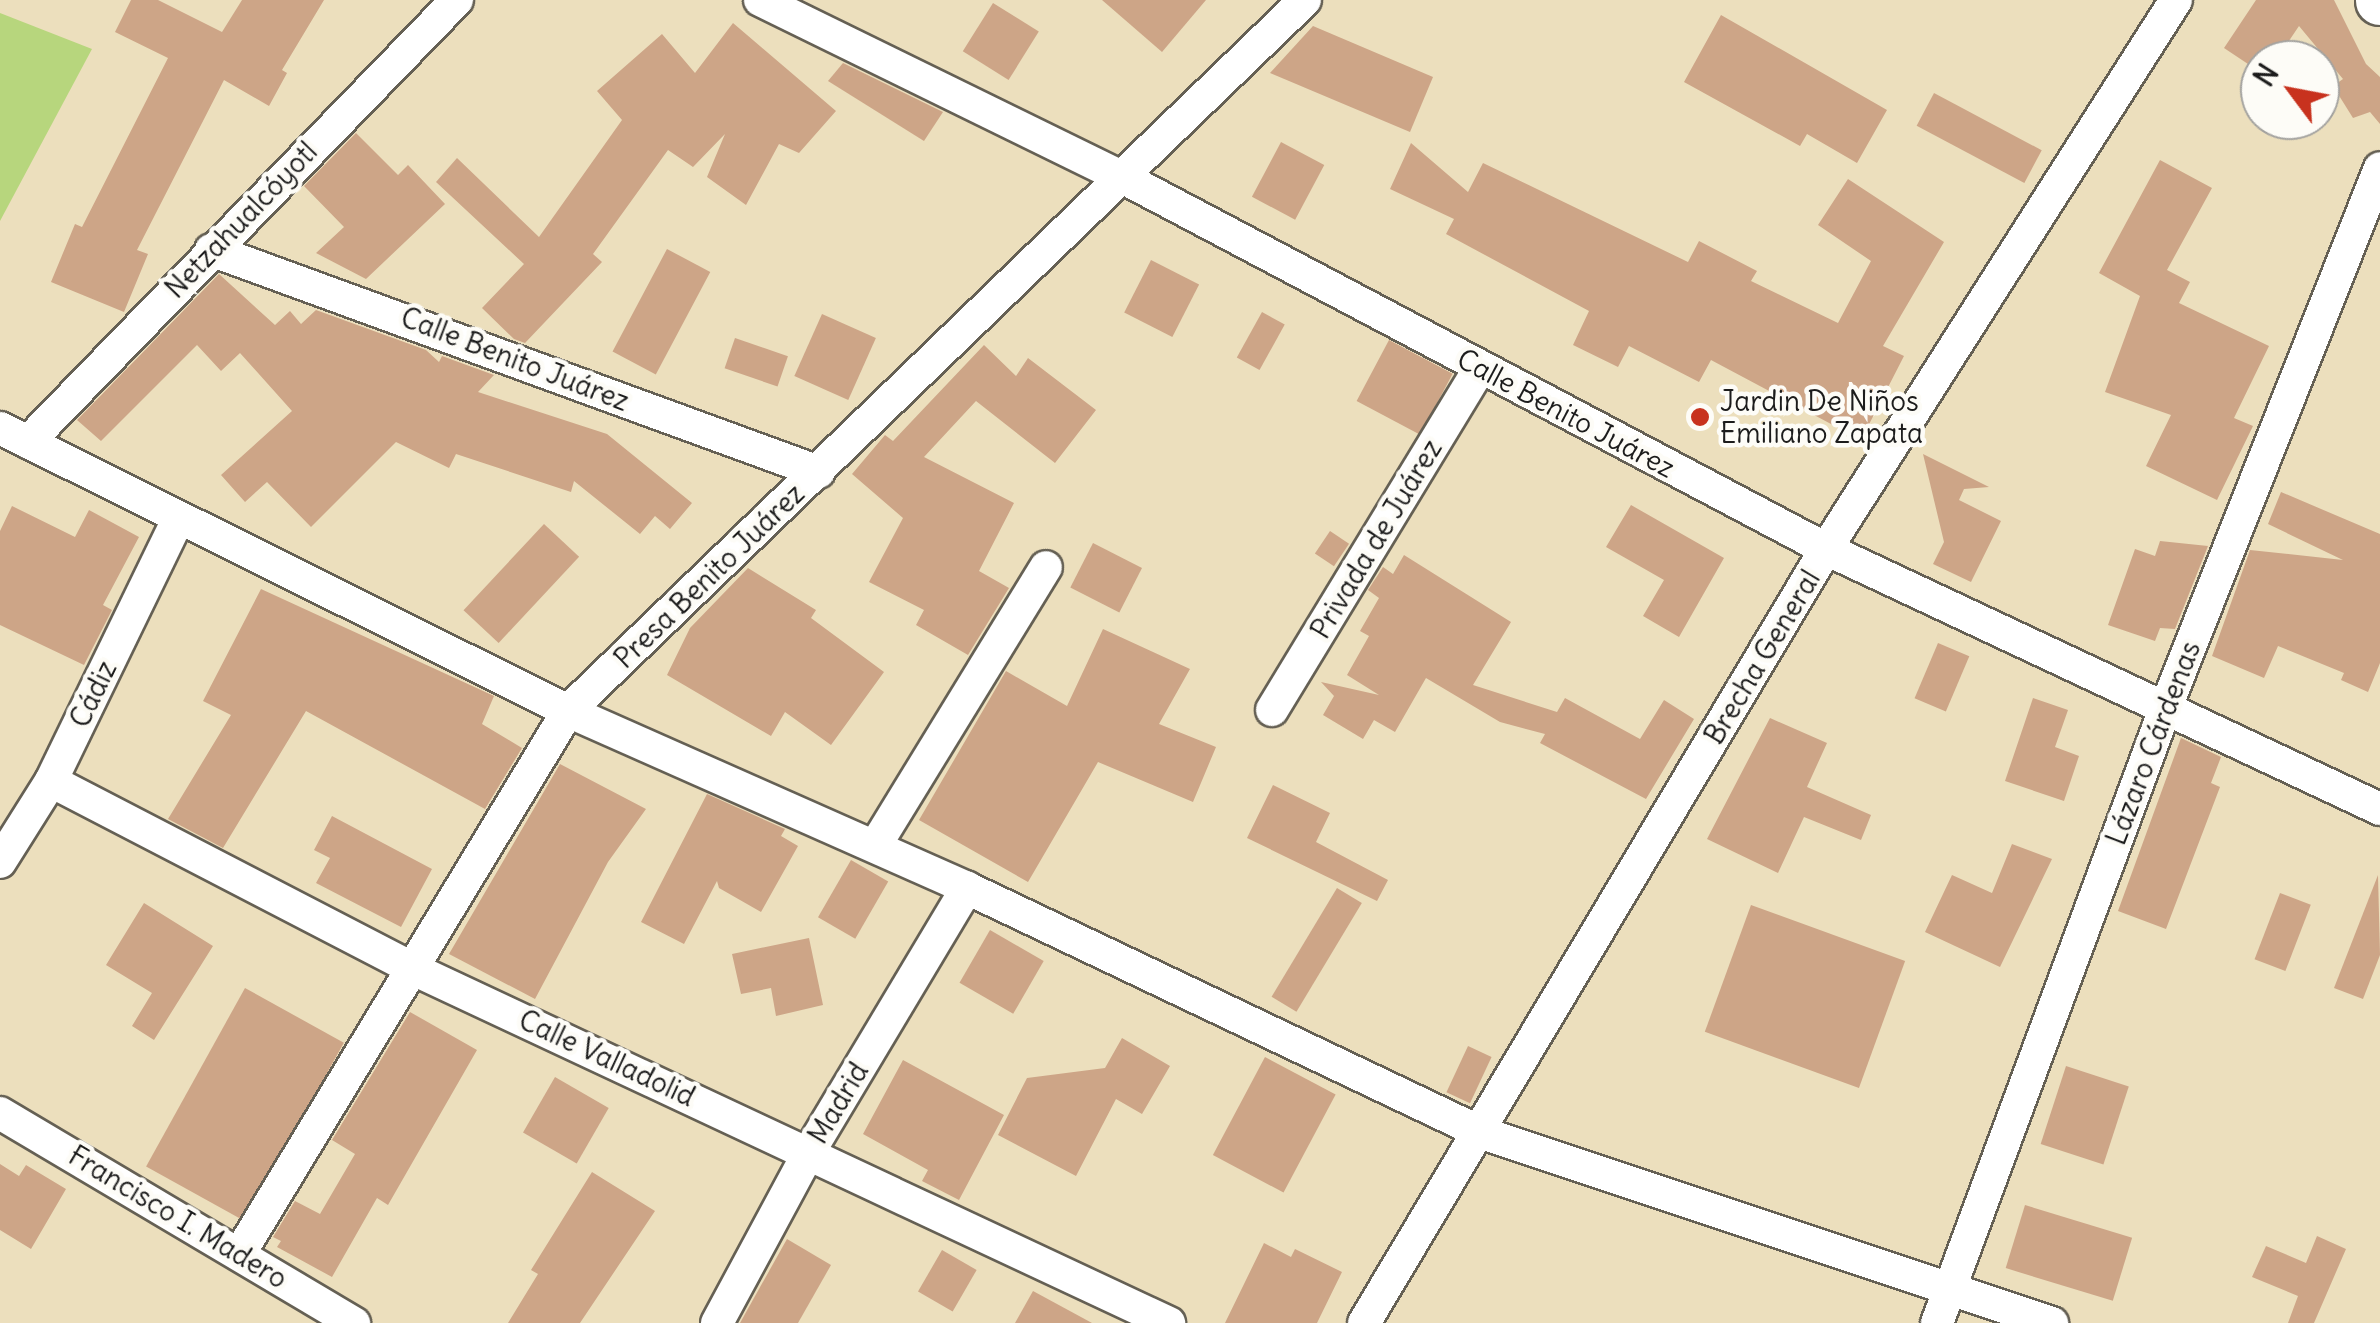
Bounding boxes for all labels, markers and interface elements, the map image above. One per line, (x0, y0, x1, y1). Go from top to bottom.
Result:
north arrow (2240, 40, 2340, 140)
text: N (2246, 57, 2287, 93)
street label: Netzahualcóyotl (158, 135, 324, 305)
street label: Calle Benito Juárez (396, 300, 634, 418)
street label: Calle Benito Juárez (1451, 341, 1681, 485)
place label: Jardin De Niños Emiliano Zapata (1720, 384, 1923, 450)
marker: Jardin De Niños Emiliano Zapata (1689, 406, 1711, 428)
street label: Privada de Juárez (1303, 433, 1449, 645)
street label: Presa Benito Juárez (607, 477, 811, 675)
street label: Brecha General (1697, 564, 1827, 750)
street label: Lázaro Cárdenas (2099, 636, 2207, 850)
street label: Cádiz (63, 655, 123, 733)
street label: Calle Valladolid (514, 1003, 700, 1113)
street label: Madrid (801, 1056, 875, 1150)
street label: Francisco I. Madero (63, 1138, 293, 1296)

